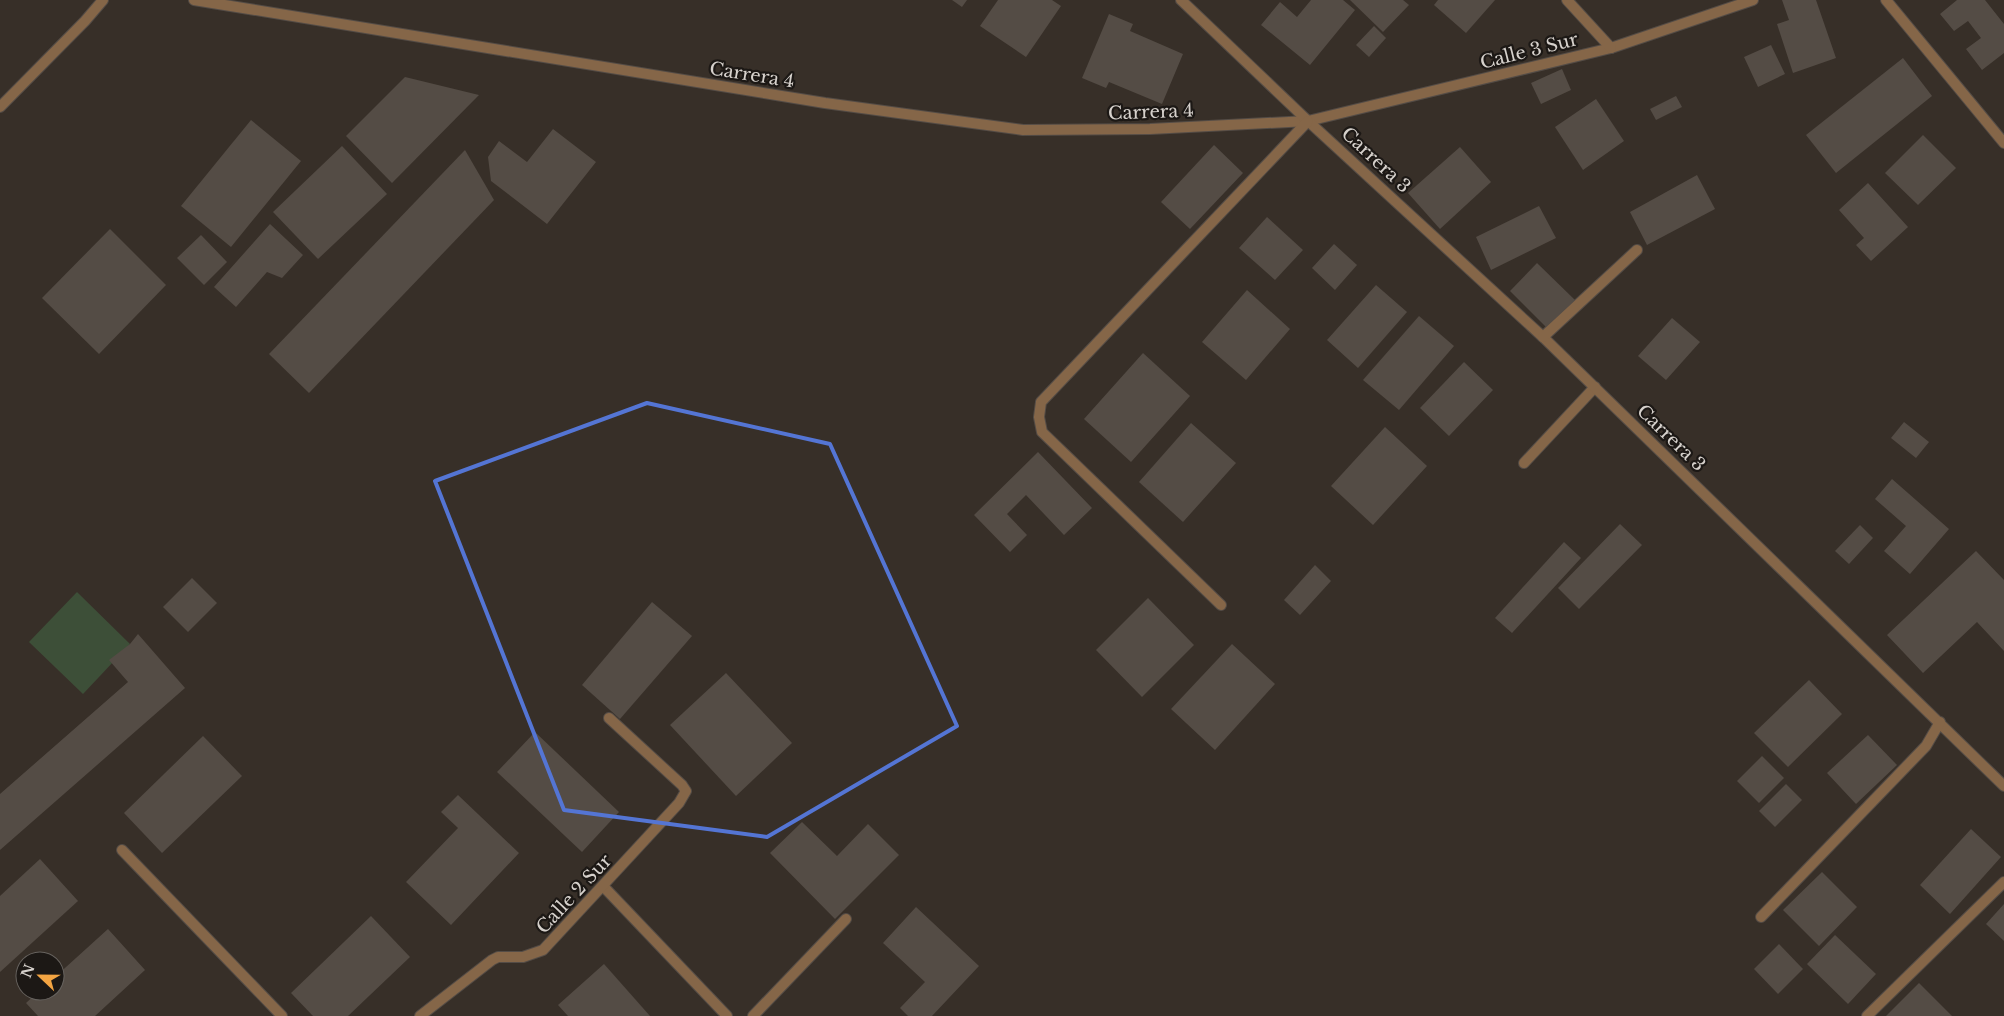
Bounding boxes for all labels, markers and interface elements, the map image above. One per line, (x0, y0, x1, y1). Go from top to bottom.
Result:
street label: Calle 3 Sur (1478, 28, 1581, 74)
street label: Carrera 4 (708, 57, 796, 93)
street label: Carrera 4 (1108, 100, 1194, 124)
street label: Carrera 3 (1337, 123, 1415, 197)
street label: Carrera 3 (1632, 400, 1710, 476)
street label: Calle 2 Sur (532, 850, 616, 938)
north arrow (15, 951, 65, 1001)
text: N (17, 962, 39, 981)

